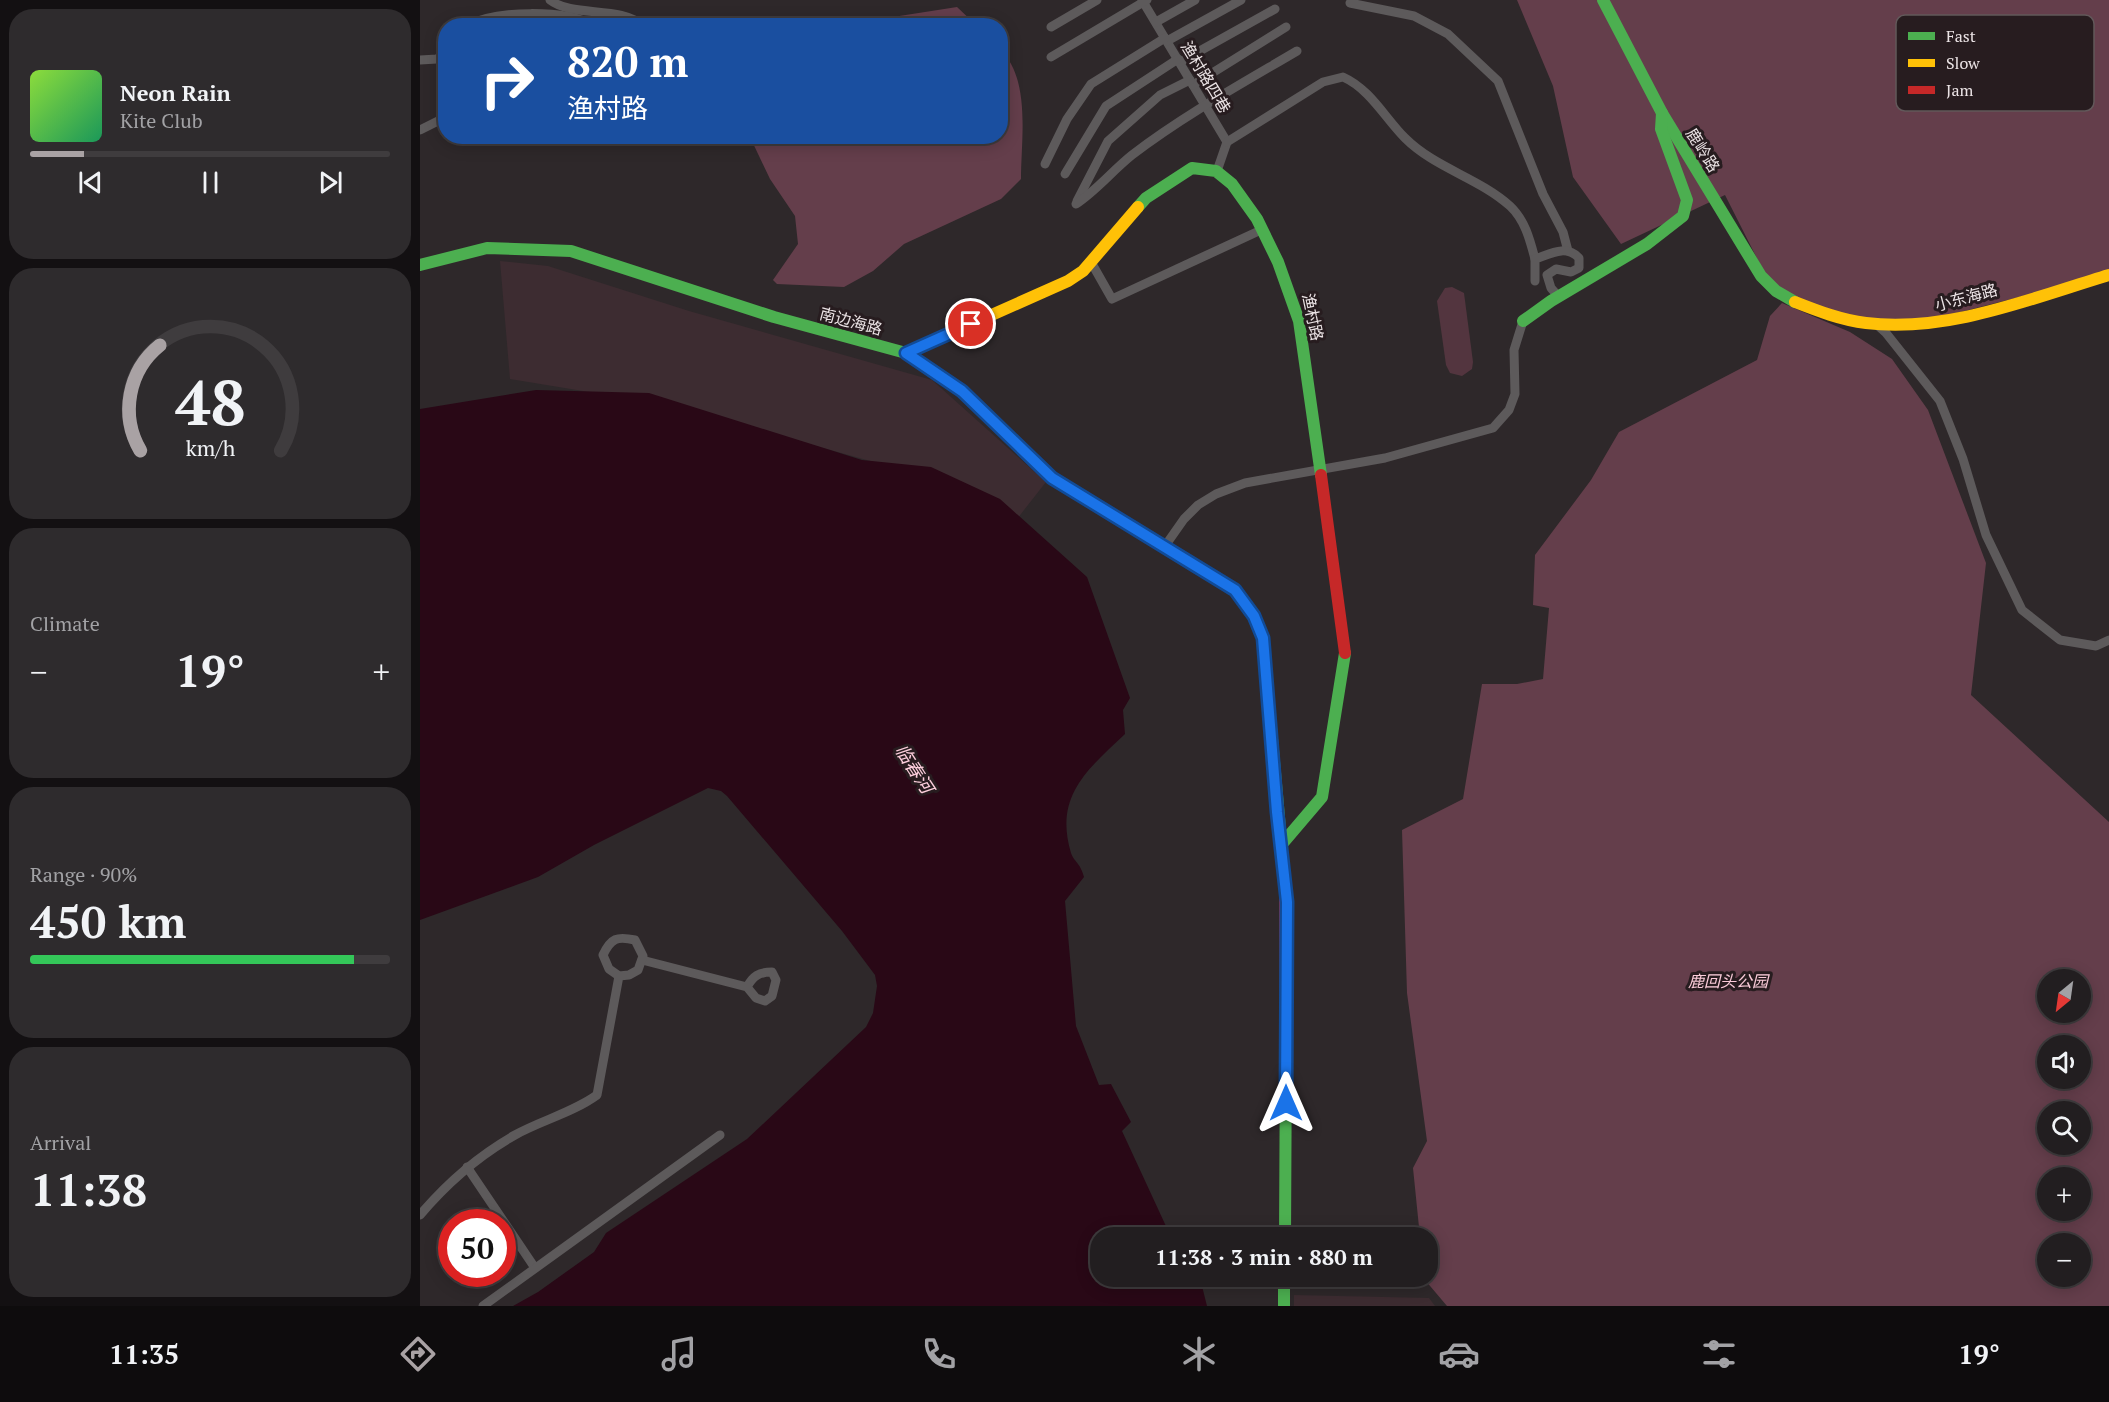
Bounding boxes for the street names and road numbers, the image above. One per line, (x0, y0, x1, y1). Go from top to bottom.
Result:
street label: 渔村路四巷 (1176, 37, 1236, 117)
street label: 鹿岭路 (1681, 124, 1725, 176)
street label: 小东海路 (1932, 278, 2000, 316)
street label: 渔村路 (1297, 291, 1329, 343)
street label: 南边海路 (817, 302, 885, 340)

